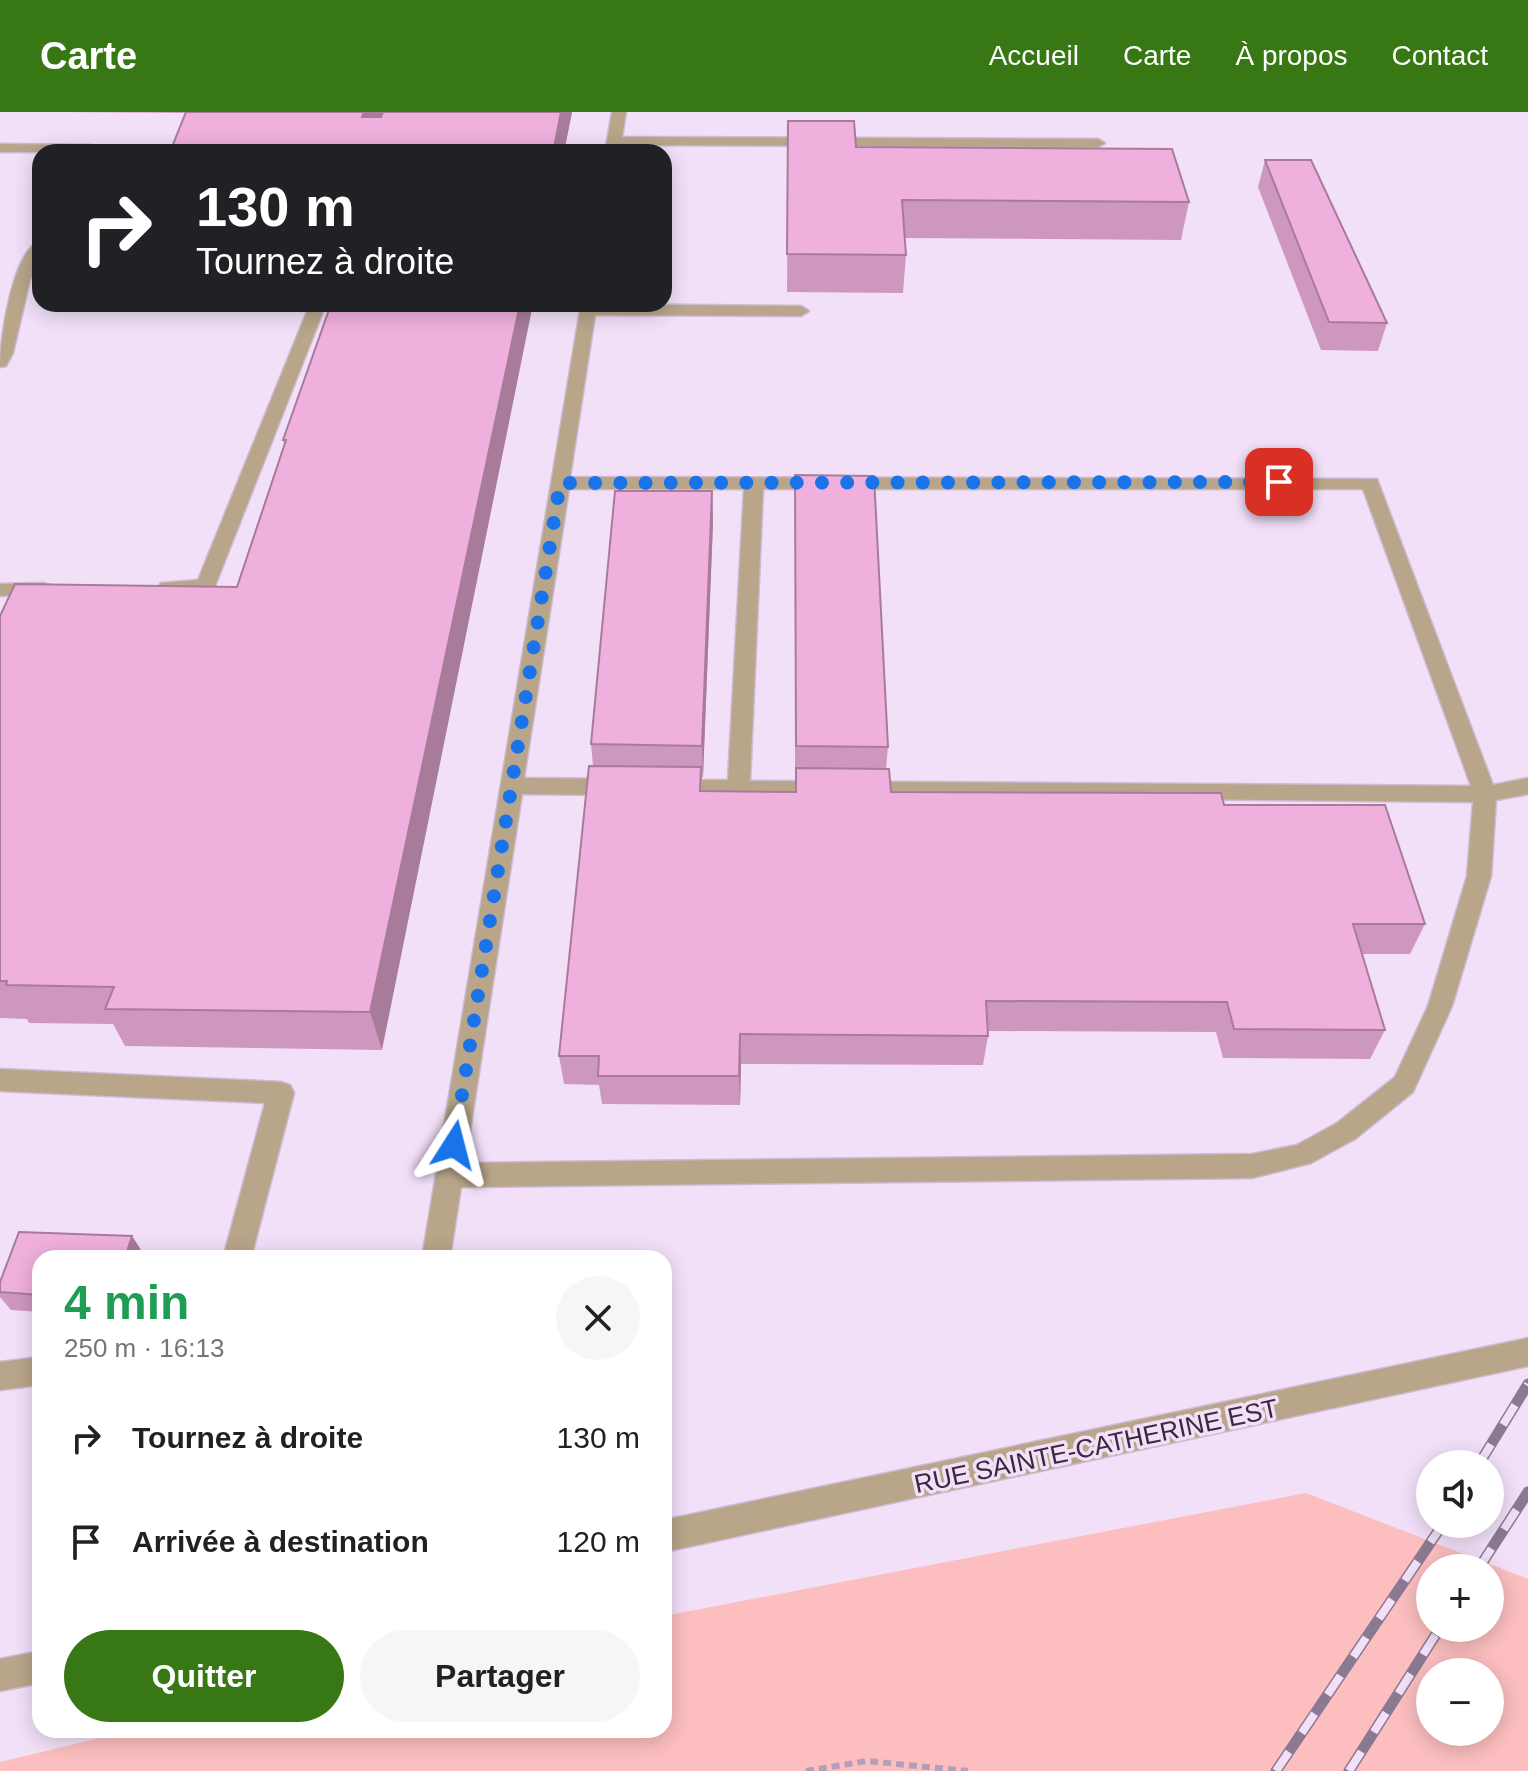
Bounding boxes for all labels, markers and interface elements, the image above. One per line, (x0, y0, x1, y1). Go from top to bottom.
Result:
text: Carte (40, 35, 137, 77)
text: Accueil (989, 40, 1079, 71)
text: Carte (1123, 40, 1191, 71)
text: À propos (1235, 40, 1348, 71)
text: Contact (1392, 40, 1488, 71)
text: 130 m (196, 175, 355, 238)
icon: right (64, 176, 168, 280)
text: Tournez à droite (196, 241, 454, 282)
pin (1245, 448, 1313, 516)
icon: arrive (1257, 460, 1301, 504)
position arrow (412, 1103, 496, 1187)
text: 4 min (64, 1276, 189, 1329)
button: close (556, 1276, 640, 1360)
text: 250 m · 16:13 (64, 1333, 224, 1363)
street label: RUE SAINTE-CATHERINE EST (912, 1393, 1281, 1499)
icon: right (64, 1416, 108, 1460)
text: Tournez à droite (132, 1421, 363, 1454)
text: 130 m (557, 1421, 640, 1454)
map controls (1416, 1450, 1504, 1746)
button: sound (1416, 1450, 1504, 1538)
icon: arrive (64, 1520, 108, 1564)
text: Arrivée à destination (132, 1525, 429, 1558)
text: 120 m (557, 1525, 640, 1558)
button: + (1416, 1554, 1504, 1642)
button: Quitter (64, 1630, 344, 1722)
button: Partager (360, 1630, 640, 1722)
button: − (1416, 1658, 1504, 1746)

